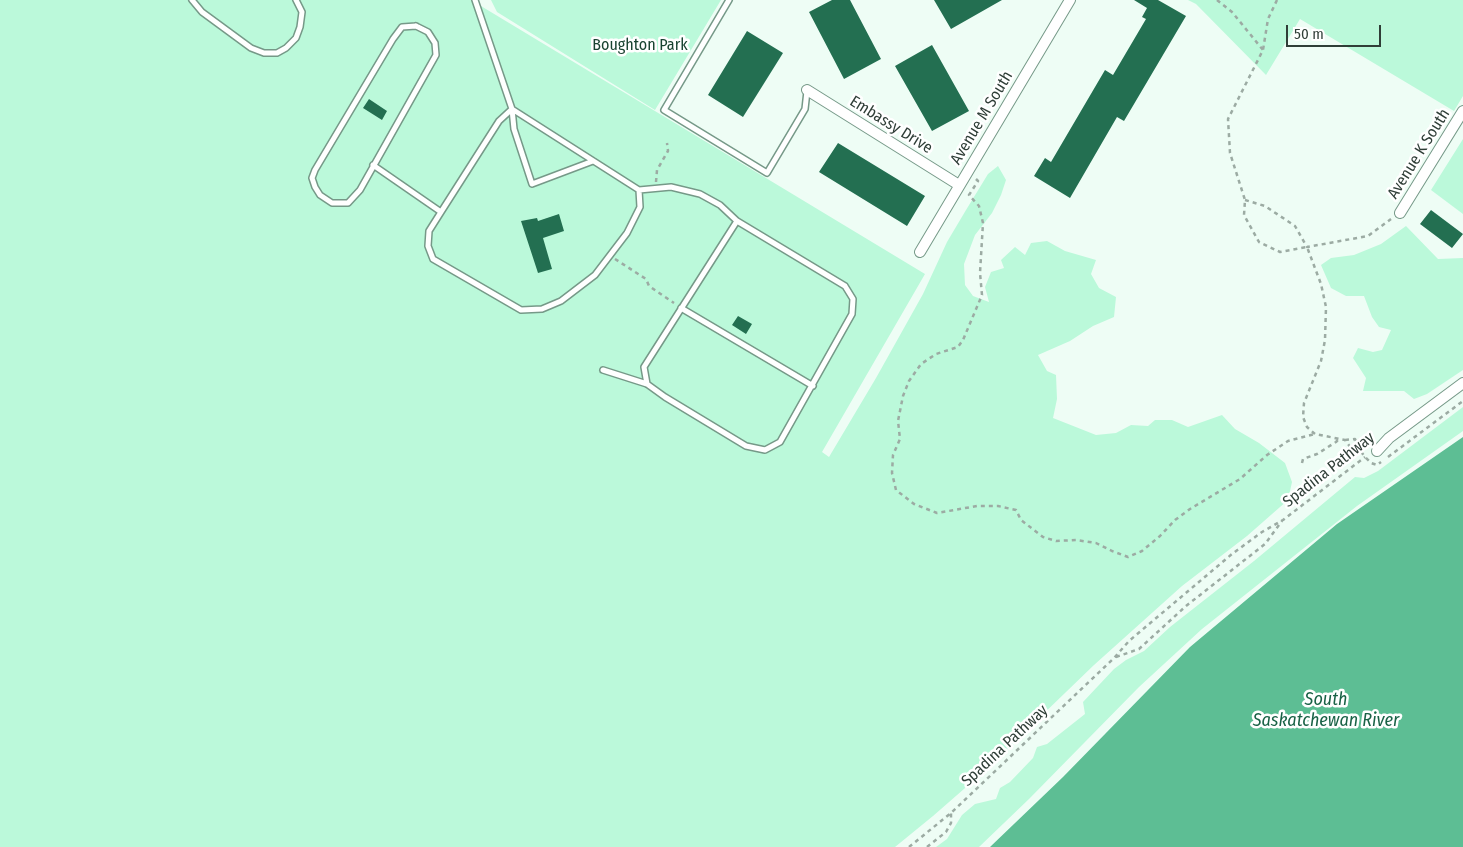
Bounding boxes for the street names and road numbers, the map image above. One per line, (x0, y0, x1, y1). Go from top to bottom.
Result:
street label: Avenue M South (947, 68, 1017, 168)
street label: Embassy Drive (846, 92, 936, 158)
street label: Avenue K South (1384, 105, 1454, 203)
street label: Spadina Pathway (1279, 428, 1379, 512)
street label: Spadina Pathway (958, 701, 1052, 791)

